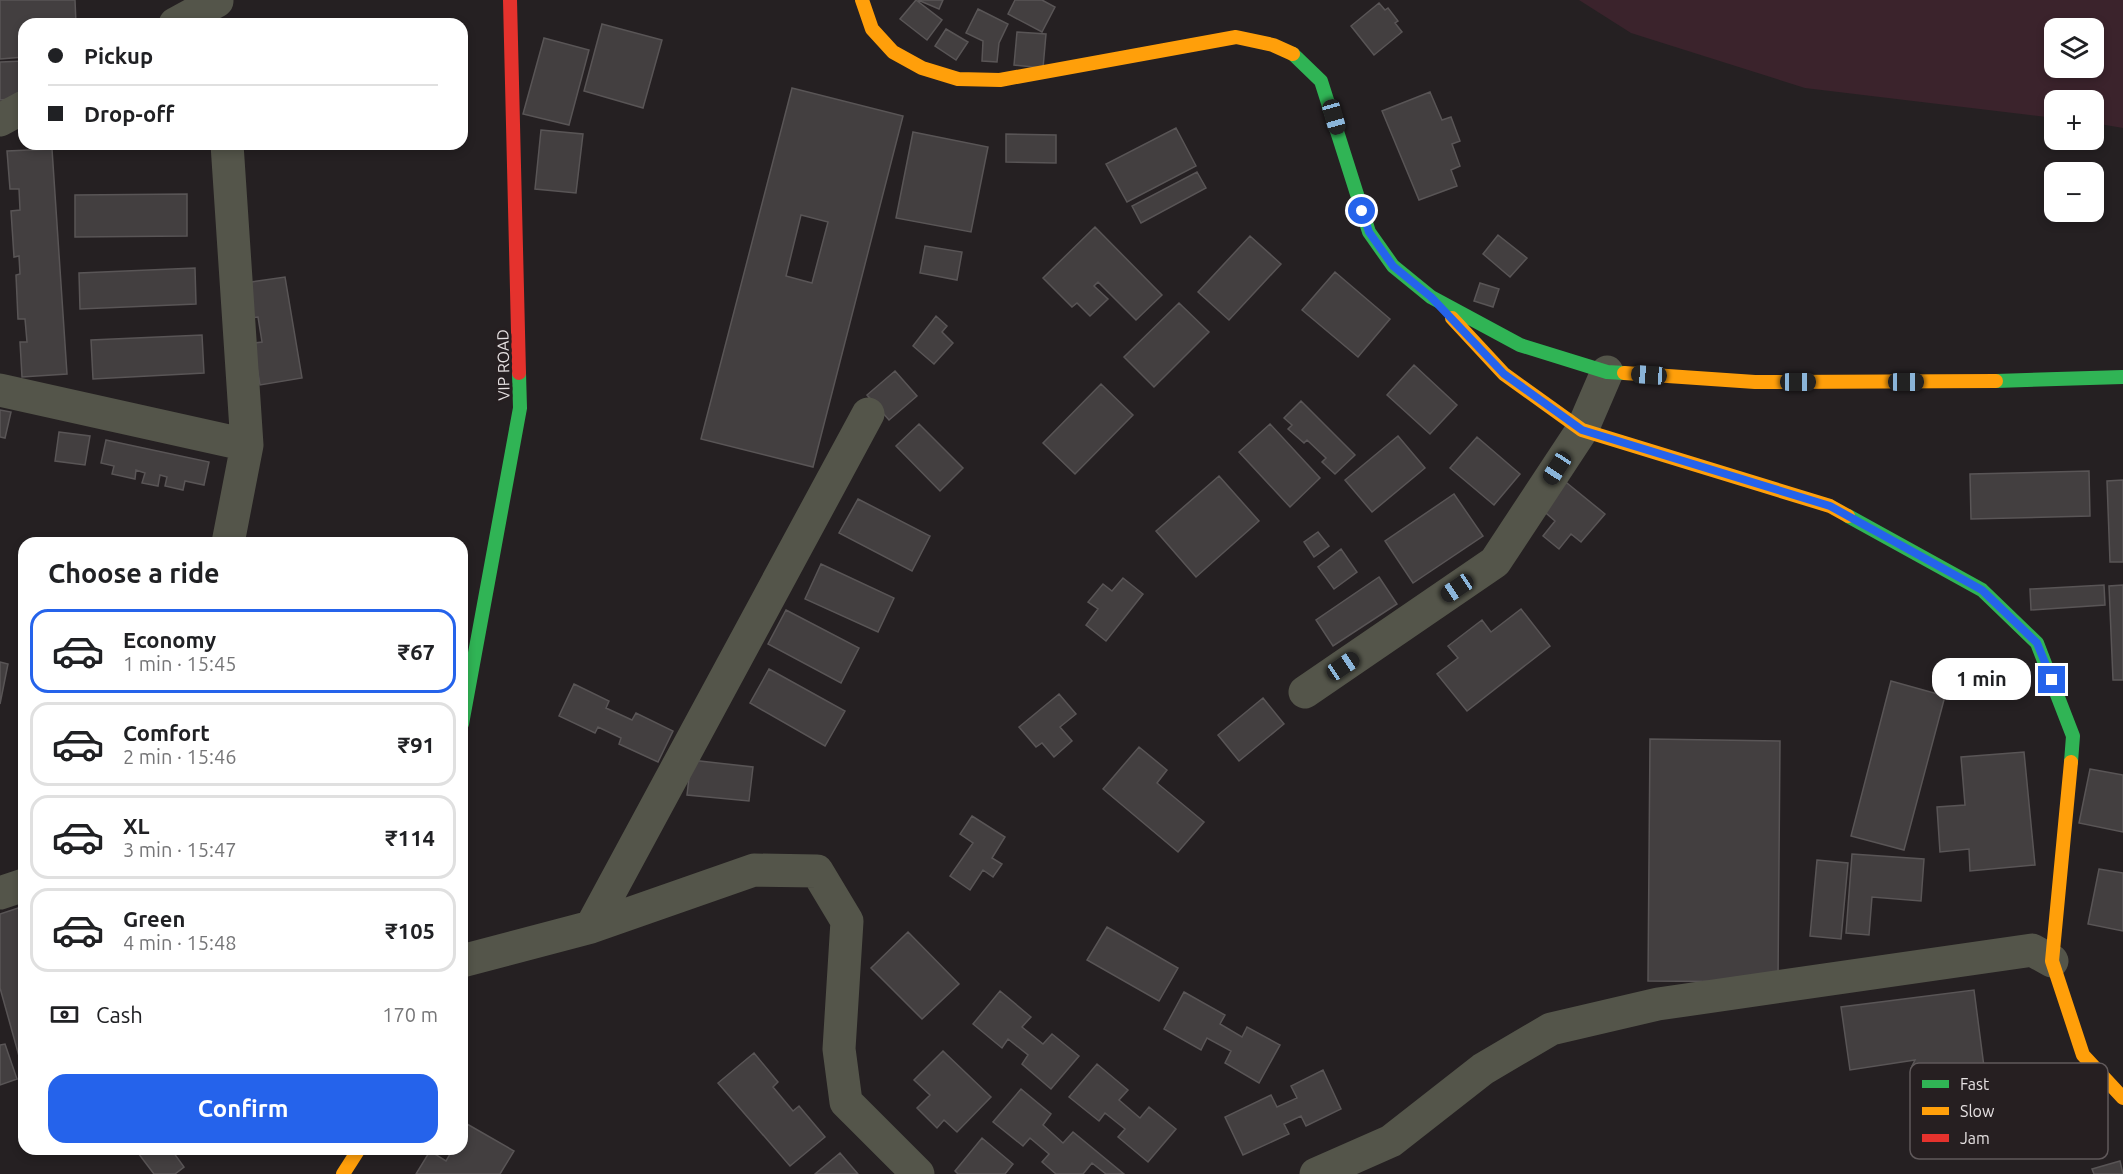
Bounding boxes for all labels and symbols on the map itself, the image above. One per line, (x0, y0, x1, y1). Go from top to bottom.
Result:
car (1320, 97, 1348, 137)
route start (1348, 197, 1375, 224)
street label: VIP ROAD (493, 329, 513, 401)
car (1630, 365, 1668, 385)
car (1780, 373, 1816, 391)
car (1888, 373, 1924, 391)
car (1540, 448, 1574, 488)
car (1437, 570, 1477, 606)
car (1323, 648, 1363, 684)
callout: 1 min (1932, 659, 2031, 701)
route end (2038, 666, 2065, 693)
legend (1910, 1063, 2108, 1159)
text: Fast (1960, 1075, 1990, 1093)
text: Slow (1960, 1102, 1995, 1120)
text: Jam (1960, 1129, 1990, 1147)

